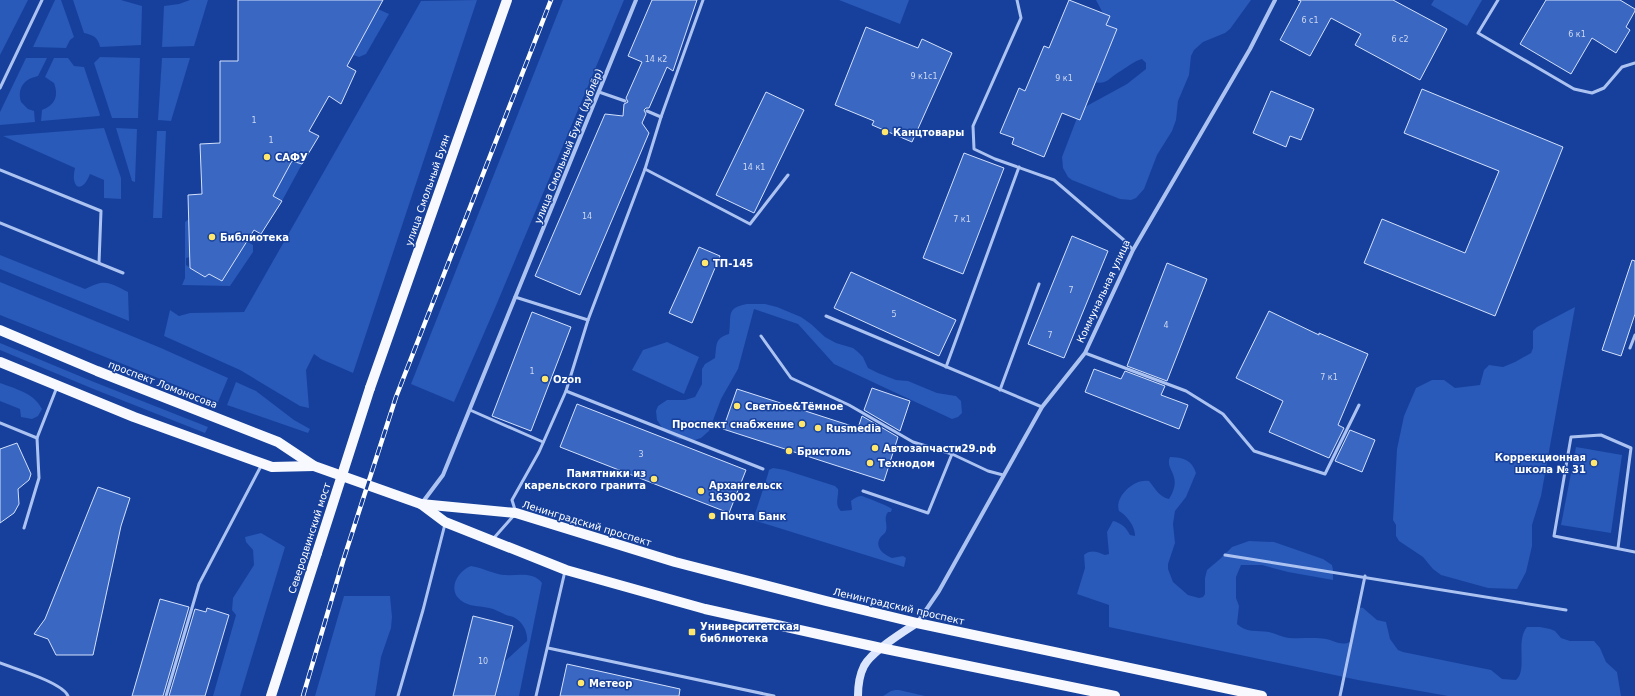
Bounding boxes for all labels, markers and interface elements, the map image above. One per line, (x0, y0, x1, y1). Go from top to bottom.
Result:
house number: 6 с1 (1301, 16, 1319, 25)
house number: 6 к1 (1568, 30, 1586, 39)
house number: 6 с2 (1391, 35, 1409, 44)
house number: 14 к2 (645, 55, 667, 64)
street label: улица Смольный Буян (дублёр) (532, 67, 605, 225)
house number: 9 к1с1 (910, 72, 938, 81)
house number: 9 к1 (1055, 74, 1073, 83)
house number: 1 (251, 116, 257, 125)
marker: Канцтовары (880, 127, 890, 137)
place label: Канцтовары (893, 127, 964, 138)
street label: улица Смольный Буян (403, 133, 452, 247)
house number: 1 (268, 136, 274, 145)
marker: САФУ (262, 152, 272, 162)
place label: САФУ (275, 152, 308, 163)
house number: 14 к1 (743, 163, 765, 172)
house number: 14 (582, 212, 592, 221)
house number: 7 к1 (953, 215, 971, 224)
marker: Библиотека (207, 232, 217, 242)
place label: Библиотека (220, 232, 289, 243)
street label: Коммунальная улица (1075, 238, 1132, 345)
marker: ТП-145 (700, 258, 710, 268)
place label: ТП-145 (713, 258, 753, 269)
house number: 7 (1068, 286, 1074, 295)
house number: 5 (891, 310, 897, 319)
house number: 4 (1163, 321, 1169, 330)
house number: 7 (1047, 331, 1053, 340)
street label: проспект Ломоносова (107, 359, 219, 410)
house number: 1 (529, 367, 535, 376)
house number: 7 к1 (1320, 373, 1338, 382)
marker: Ozon (540, 374, 550, 384)
place label: Ozon (553, 374, 581, 385)
marker: Светлое&Тёмное (732, 401, 742, 411)
place label: Светлое&Тёмное (745, 401, 843, 412)
place label: Проспект снабжение (672, 419, 794, 430)
marker: Проспект снабжение (797, 419, 807, 429)
marker: Rusmedia (813, 423, 823, 433)
place label: Rusmedia (826, 423, 881, 434)
marker: Автозапчасти29.рф (870, 443, 880, 453)
place label: Автозапчасти29.рф (883, 443, 996, 454)
marker: Бристоль (784, 446, 794, 456)
place label: Бристоль (797, 446, 851, 457)
house number: 3 (638, 450, 644, 459)
place label: Коррекционная школа № 31 (1495, 452, 1586, 475)
marker: Технодом (865, 458, 875, 468)
place label: Технодом (878, 458, 935, 469)
marker: Коррекционная школа № 31 (1589, 458, 1599, 468)
place label: Памятники из карельского гранита (524, 468, 646, 491)
marker: Памятники из карельского гранита (649, 474, 659, 484)
place label: Архангельск 163002 (709, 480, 783, 503)
street label: Северодвинский мост (286, 481, 333, 595)
marker: Архангельск 163002 (696, 486, 706, 496)
street label: Ленинградский проспект (521, 499, 653, 548)
marker: Почта Банк (707, 511, 717, 521)
place label: Почта Банк (720, 511, 786, 522)
street label: Ленинградский проспект (832, 586, 966, 627)
place label: Университетская библиотека (700, 621, 799, 644)
marker: Университетская библиотека (687, 627, 697, 637)
house number: 10 (478, 657, 488, 666)
marker: Метеор (576, 678, 586, 688)
place label: Метеор (589, 678, 632, 689)

